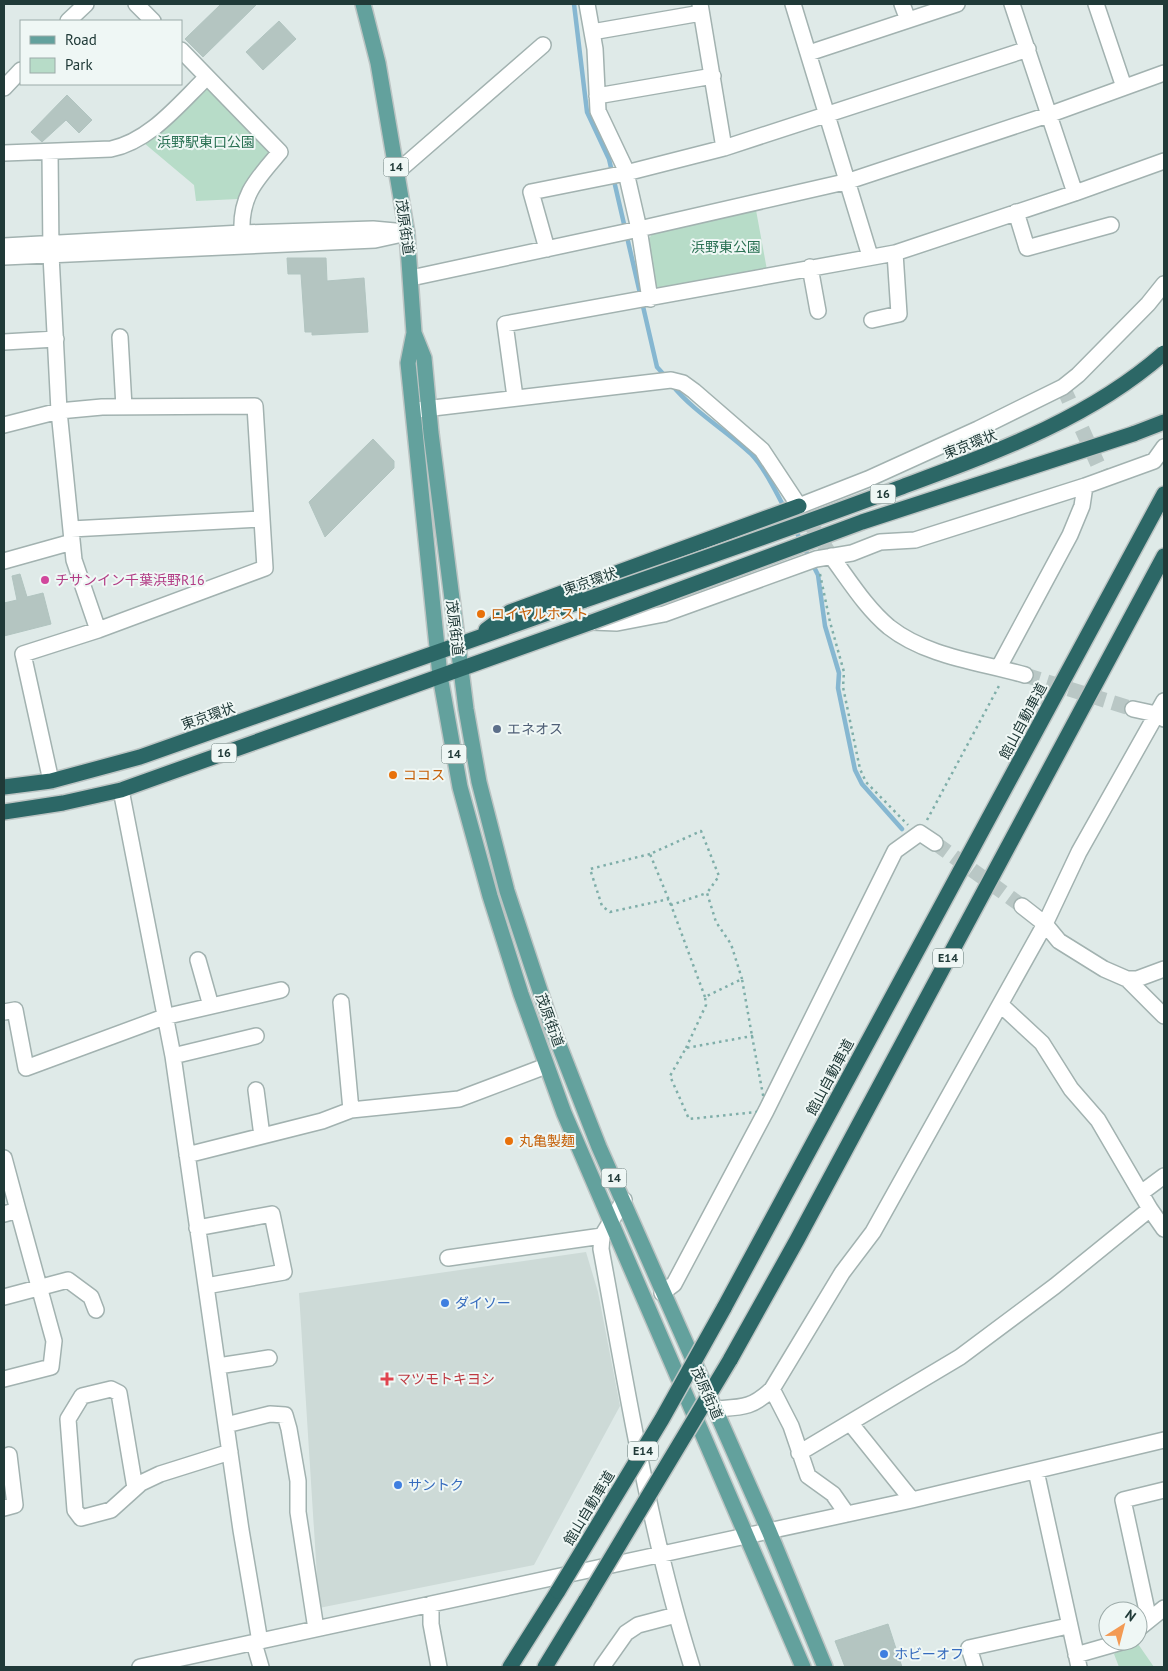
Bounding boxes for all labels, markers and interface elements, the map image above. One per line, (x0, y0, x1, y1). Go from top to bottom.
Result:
legend (20, 20, 182, 85)
text: Road (65, 30, 97, 49)
text: Park (65, 55, 93, 74)
park label: 浜野駅東口公園 (157, 133, 255, 151)
road number: 14 (384, 158, 408, 176)
street label: 茂原街道 (392, 198, 418, 256)
park label: 浜野東公園 (691, 238, 761, 256)
street label: 東京環状 (941, 426, 999, 462)
road number: 16 (870, 484, 896, 504)
street label: 東京環状 (561, 563, 619, 599)
place label: チサンイン千葉浜野R16 (55, 571, 205, 589)
marker: チサンイン千葉浜野R16 (39, 574, 51, 586)
street label: 茂原街道 (443, 599, 467, 657)
place label: ロイヤルホスト (491, 605, 589, 623)
marker: ロイヤルホスト (475, 608, 487, 620)
street label: 館山自動車道 (995, 680, 1051, 762)
street label: 東京環状 (179, 698, 237, 734)
place label: エネオス (507, 720, 563, 738)
marker: エネオス (491, 723, 503, 735)
road number: 16 (212, 744, 236, 762)
road number: 14 (442, 744, 466, 764)
place label: ココス (403, 766, 445, 784)
marker: ココス (387, 769, 399, 781)
road number: E14 (933, 948, 963, 968)
street label: 茂原街道 (532, 991, 568, 1049)
street label: 館山自動車道 (802, 1036, 858, 1118)
place label: 丸亀製麺 (519, 1132, 575, 1150)
marker: 丸亀製麺 (503, 1135, 515, 1147)
road number: 14 (602, 1168, 626, 1188)
place label: ダイソー (455, 1294, 511, 1312)
marker: ダイソー (439, 1297, 451, 1309)
street label: 茂原街道 (687, 1364, 727, 1422)
place label: マツモトキヨシ (397, 1370, 495, 1388)
marker: マツモトキヨシ (381, 1373, 393, 1385)
road number: E14 (628, 1442, 658, 1460)
street label: 館山自動車道 (560, 1467, 618, 1549)
place label: サントク (408, 1476, 464, 1494)
marker: サントク (392, 1479, 404, 1491)
north arrow (1098, 1601, 1148, 1651)
text: N (1122, 1605, 1140, 1625)
place label: ホビーオフ (894, 1645, 964, 1663)
marker: ホビーオフ (878, 1648, 890, 1660)

